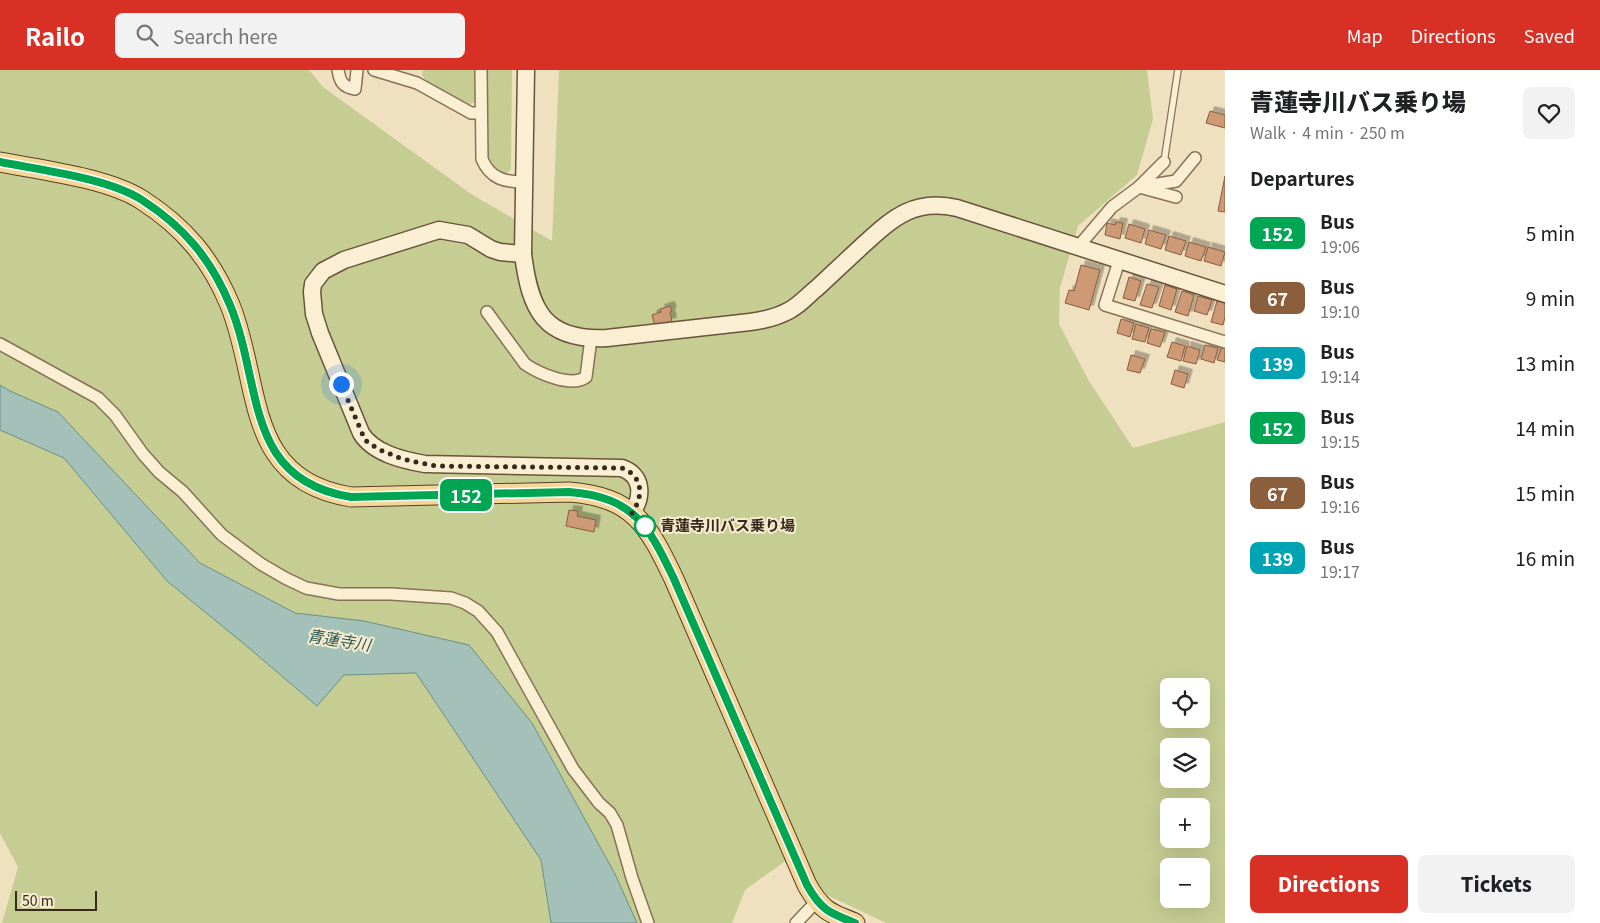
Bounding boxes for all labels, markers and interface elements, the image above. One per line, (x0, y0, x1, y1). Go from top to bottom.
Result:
search box (115, 13, 465, 58)
text: Railo (25, 18, 85, 53)
icon: search (133, 21, 161, 49)
text: Search here (173, 22, 278, 49)
text: Map (1347, 22, 1383, 48)
text: Directions (1411, 22, 1496, 48)
text: Saved (1524, 22, 1575, 48)
text: 青蓮寺川バス乗り場 (1250, 83, 1466, 118)
button: heart (1523, 87, 1575, 139)
text: Walk · 4 min · 250 m (1250, 120, 1405, 144)
text: Departures (1250, 164, 1355, 191)
text: Bus (1320, 207, 1354, 234)
text: 5 min (1526, 219, 1575, 246)
text: 152 (1262, 220, 1293, 246)
text: 19:06 (1320, 234, 1360, 258)
text: Bus (1320, 272, 1354, 299)
text: 9 min (1526, 284, 1575, 311)
text: 67 (1267, 285, 1288, 311)
text: 19:10 (1320, 299, 1360, 323)
text: Bus (1320, 337, 1354, 364)
text: 13 min (1515, 349, 1575, 376)
text: 139 (1262, 350, 1293, 376)
text: 19:14 (1320, 364, 1360, 388)
your location (329, 372, 354, 397)
text: Bus (1320, 402, 1354, 429)
text: 14 min (1515, 414, 1575, 441)
text: 152 (1262, 415, 1293, 441)
text: 19:15 (1320, 429, 1360, 453)
text: Bus (1320, 467, 1354, 494)
line badge: 152 (437, 479, 495, 511)
text: 15 min (1515, 479, 1575, 506)
text: 67 (1267, 480, 1288, 506)
text: 152 (450, 482, 482, 508)
text: 19:16 (1320, 494, 1360, 518)
place label: 青蓮寺川バス乗り場 (660, 514, 795, 535)
marker: 青蓮寺川バス乗り場 (634, 515, 656, 537)
text: Bus (1320, 532, 1354, 559)
text: 16 min (1515, 544, 1575, 571)
text: 139 (1262, 545, 1293, 571)
text: 19:17 (1320, 559, 1360, 583)
water label: 青蓮寺川 (306, 622, 375, 656)
map controls (1160, 678, 1210, 908)
button: locate (1160, 678, 1210, 728)
button: layers (1160, 738, 1210, 788)
button: + (1160, 798, 1210, 848)
button: Directions (1250, 855, 1408, 913)
button: Tickets (1418, 855, 1575, 913)
button: − (1160, 858, 1210, 908)
scale bar (15, 888, 98, 911)
text: 50 m (22, 890, 54, 910)

